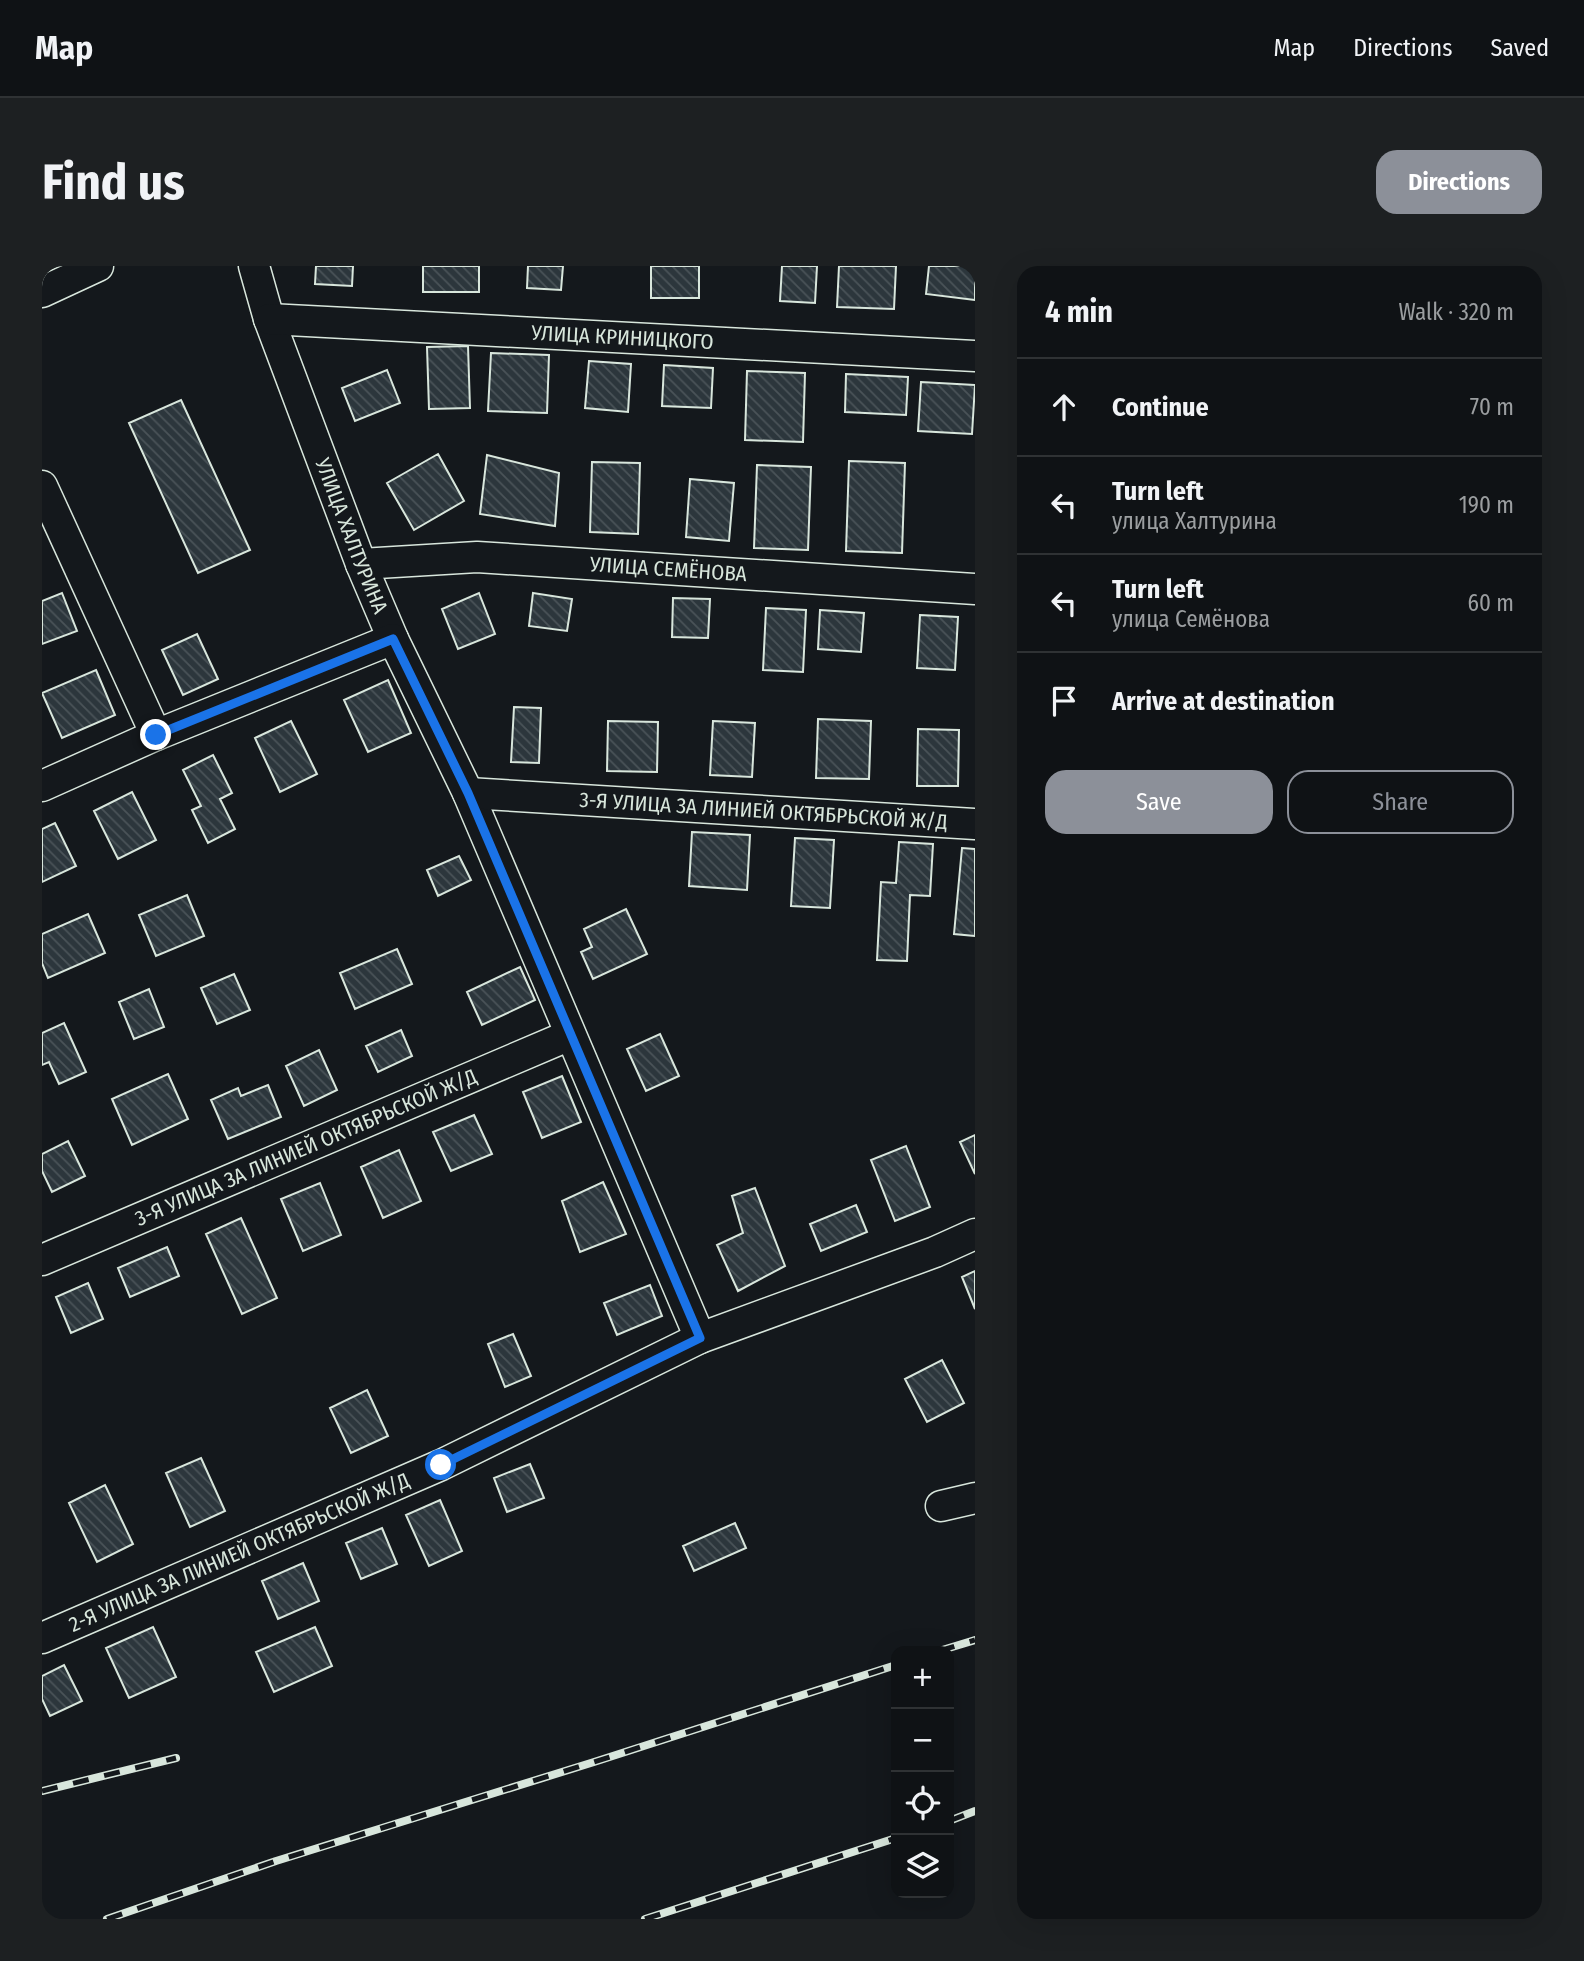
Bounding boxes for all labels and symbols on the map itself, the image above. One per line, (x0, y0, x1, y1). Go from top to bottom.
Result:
street label: УЛИЦА КРИНИЦКОГО (530, 320, 714, 355)
street label: УЛИЦА ХАЛТУРИНА (309, 454, 394, 617)
street label: УЛИЦА СЕМЁНОВА (588, 551, 748, 587)
route end (140, 719, 171, 750)
street label: 3-Я УЛИЦА ЗА ЛИНИЕЙ ОКТЯБРЬСКОЙ Ж/Д (579, 787, 948, 835)
street label: 3-Я УЛИЦА ЗА ЛИНИЕЙ ОКТЯБРЬСКОЙ Ж/Д (131, 1063, 481, 1232)
route start (425, 1449, 456, 1480)
street label: 2-Я УЛИЦА ЗА ЛИНИЕЙ ОКТЯБРЬСКОЙ Ж/Д (65, 1467, 414, 1638)

